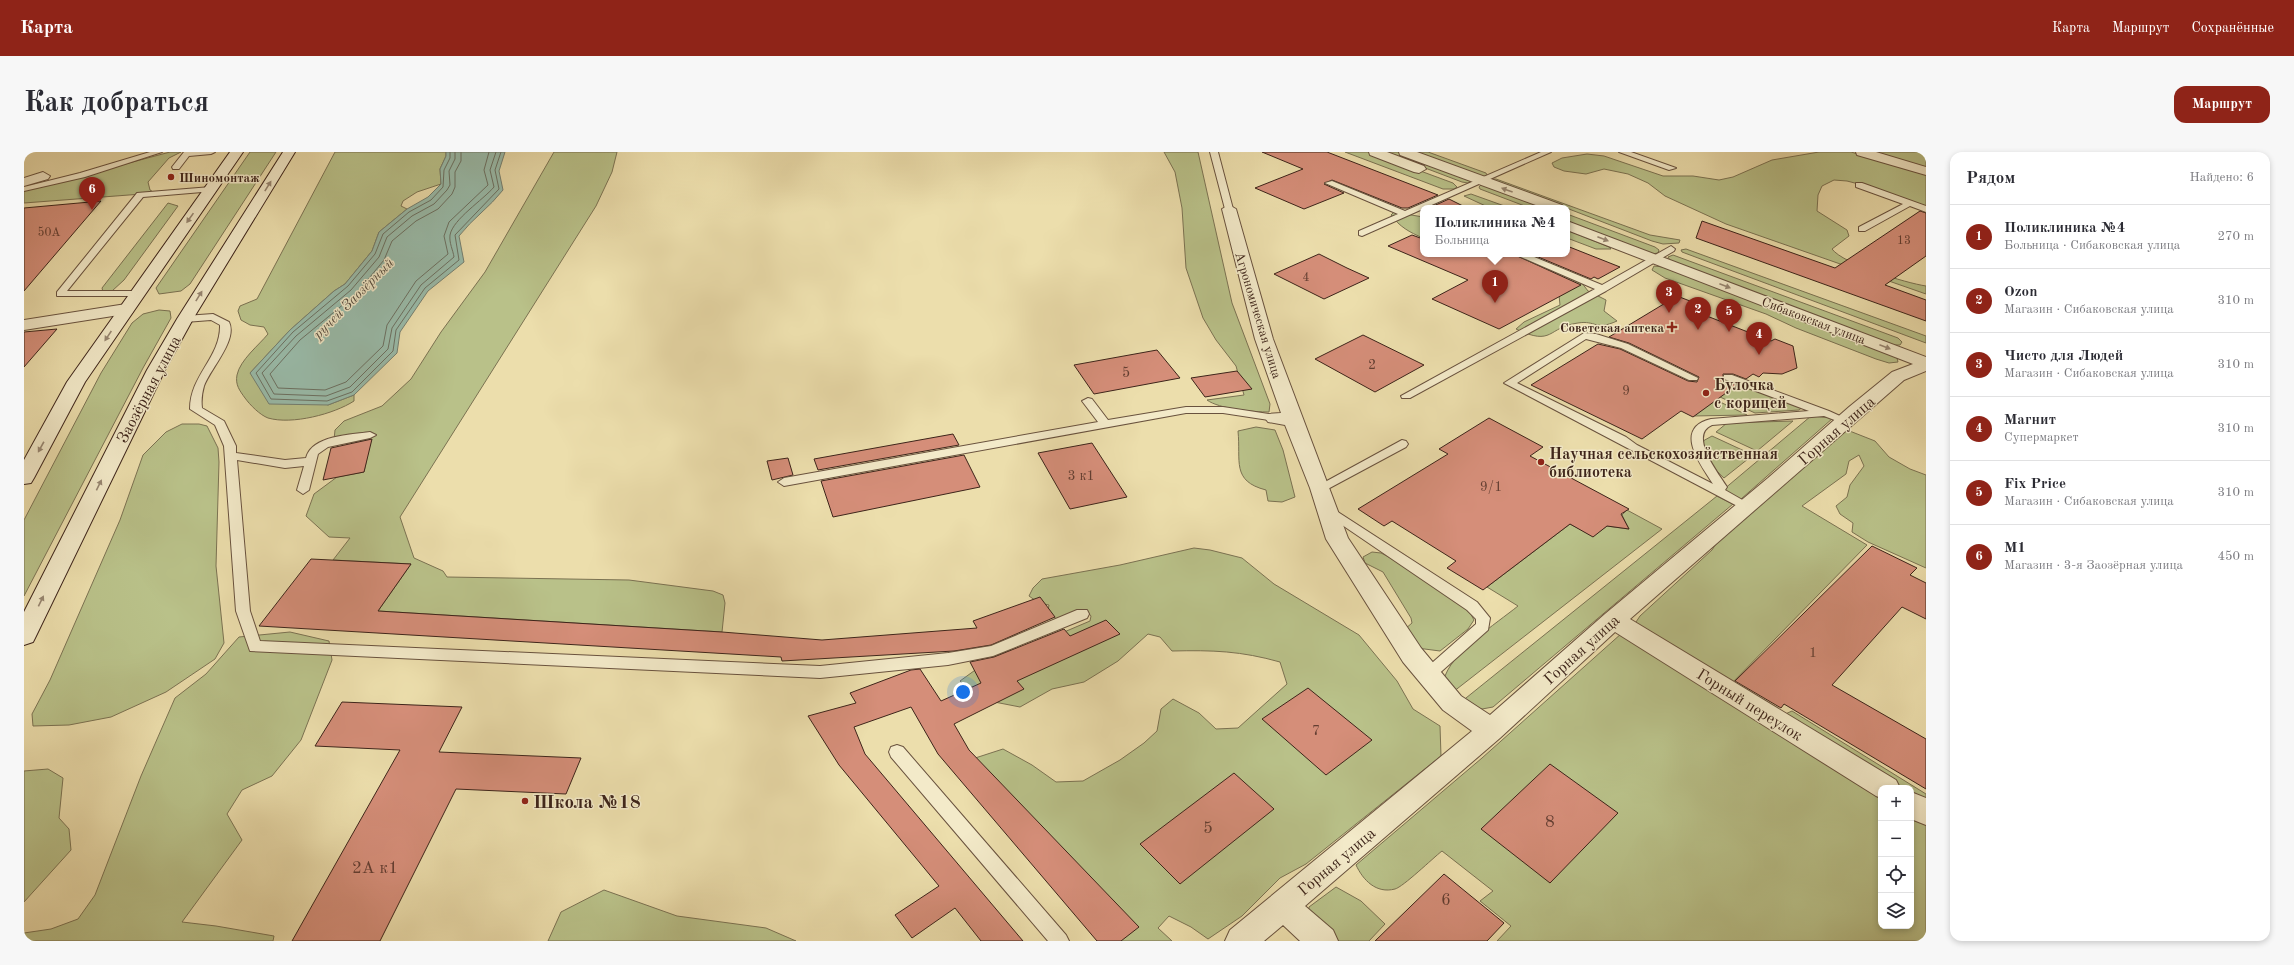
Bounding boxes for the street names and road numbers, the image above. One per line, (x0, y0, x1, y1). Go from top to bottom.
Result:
street label: Агрономическая улица (1232, 251, 1283, 381)
street label: Сибаковская улица (1760, 296, 1868, 347)
street label: Заозёрная улица (115, 334, 185, 446)
street label: Горная улица (1796, 394, 1879, 469)
street label: Горная улица (1541, 612, 1623, 689)
street label: Горный переулок (1693, 667, 1805, 745)
street label: Горная улица (1295, 826, 1379, 899)

